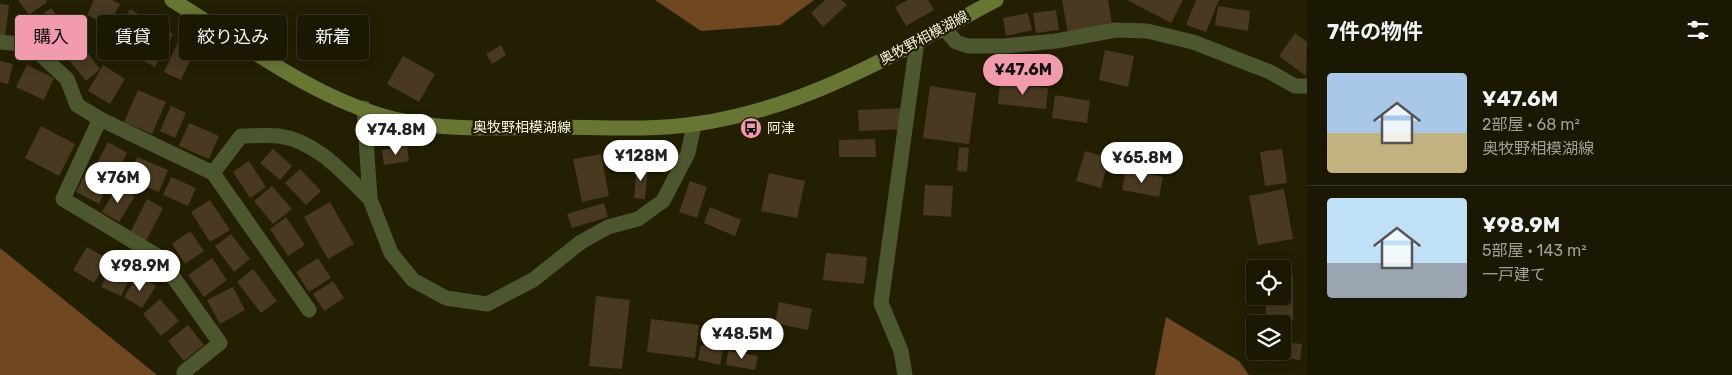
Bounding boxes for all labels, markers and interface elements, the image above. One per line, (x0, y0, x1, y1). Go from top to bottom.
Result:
street label: 奥牧野相模湖線 (877, 7, 971, 69)
chip: 購入 (15, 15, 87, 60)
chip: 賃貸 (97, 15, 169, 60)
chip: 絞り込み (179, 15, 287, 60)
chip: 新着 (297, 15, 369, 60)
icon: filters (1684, 16, 1712, 44)
text: 7件の物件 (1327, 19, 1423, 44)
pin: ¥47.6M (982, 54, 1064, 96)
text: ¥47.6M (994, 60, 1052, 79)
text: ¥47.6M (1482, 86, 1558, 111)
icon: home (1367, 93, 1427, 153)
pin: ¥74.8M (355, 114, 437, 156)
text: 2部屋 · 68 m² (1482, 115, 1580, 134)
bus stop icon: 阿津 (739, 116, 763, 140)
street label: 奥牧野相模湖線 (473, 119, 571, 136)
text: ¥74.8M (366, 120, 426, 139)
place label: 阿津 (767, 120, 795, 137)
text: 奥牧野相模湖線 (1482, 139, 1594, 158)
pin: ¥128M (606, 140, 676, 182)
pin: ¥65.8M (1101, 142, 1183, 184)
text: ¥128M (614, 146, 668, 165)
text: ¥65.8M (1112, 148, 1172, 167)
pin: ¥76M (88, 162, 148, 204)
text: ¥76M (96, 168, 140, 187)
text: ¥98.9M (1482, 212, 1560, 237)
icon: home (1367, 218, 1427, 278)
text: 5部屋 · 143 m² (1482, 241, 1587, 260)
pin: ¥98.9M (99, 250, 181, 292)
text: ¥98.9M (110, 256, 170, 275)
map controls (1246, 260, 1291, 360)
button: locate (1246, 260, 1291, 305)
text: 一戸建て (1482, 265, 1546, 284)
button: layers (1246, 315, 1291, 360)
pin: ¥48.5M (701, 318, 783, 360)
text: ¥48.5M (712, 324, 772, 343)

